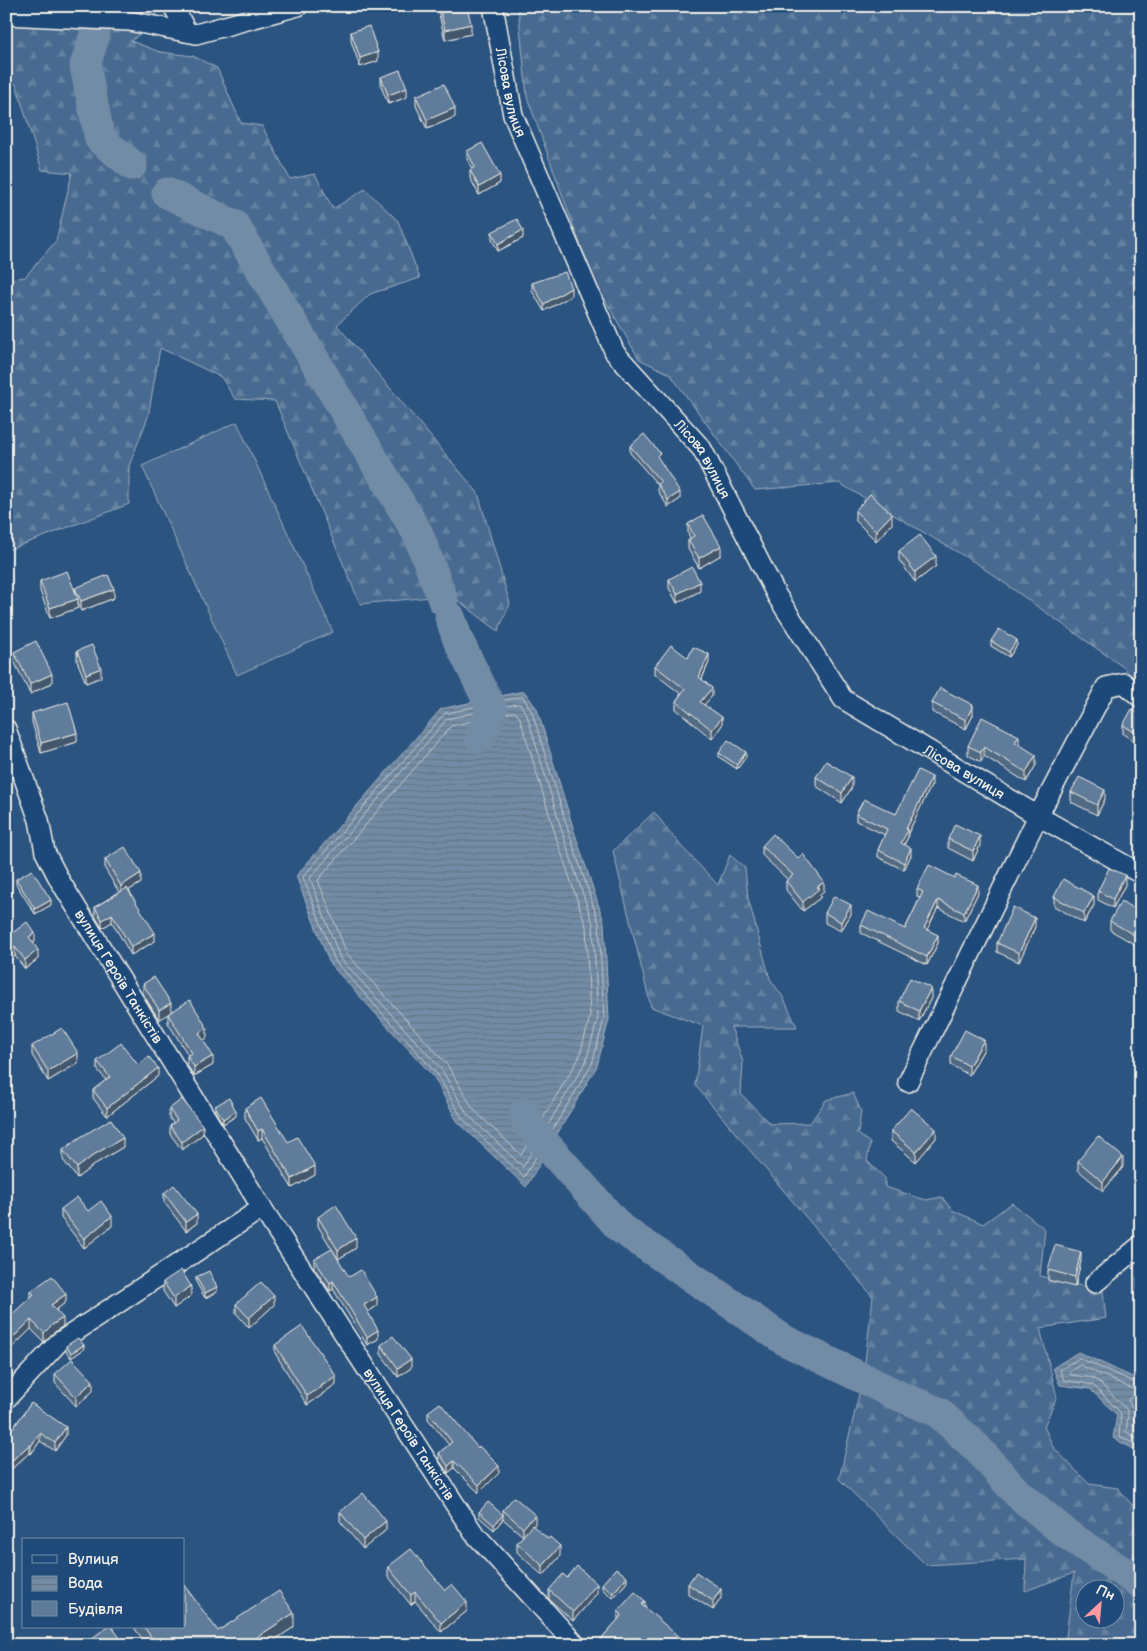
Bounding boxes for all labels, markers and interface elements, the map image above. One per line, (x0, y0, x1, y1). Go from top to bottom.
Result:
street label: Лісова вулиця (492, 45, 529, 140)
street label: Лісова вулиця (670, 415, 734, 502)
street label: Лісова вулиця (919, 741, 1008, 803)
street label: вулиця Героїв Танкістів (71, 907, 166, 1047)
street label: вулиця Героїв Танкістів (360, 1365, 458, 1504)
legend (22, 1538, 185, 1628)
text: Вулиця (68, 1550, 119, 1569)
text: Вода (68, 1574, 103, 1593)
north arrow (1074, 1578, 1124, 1628)
text: Пн (1093, 1581, 1118, 1604)
text: Будівля (68, 1600, 123, 1619)

